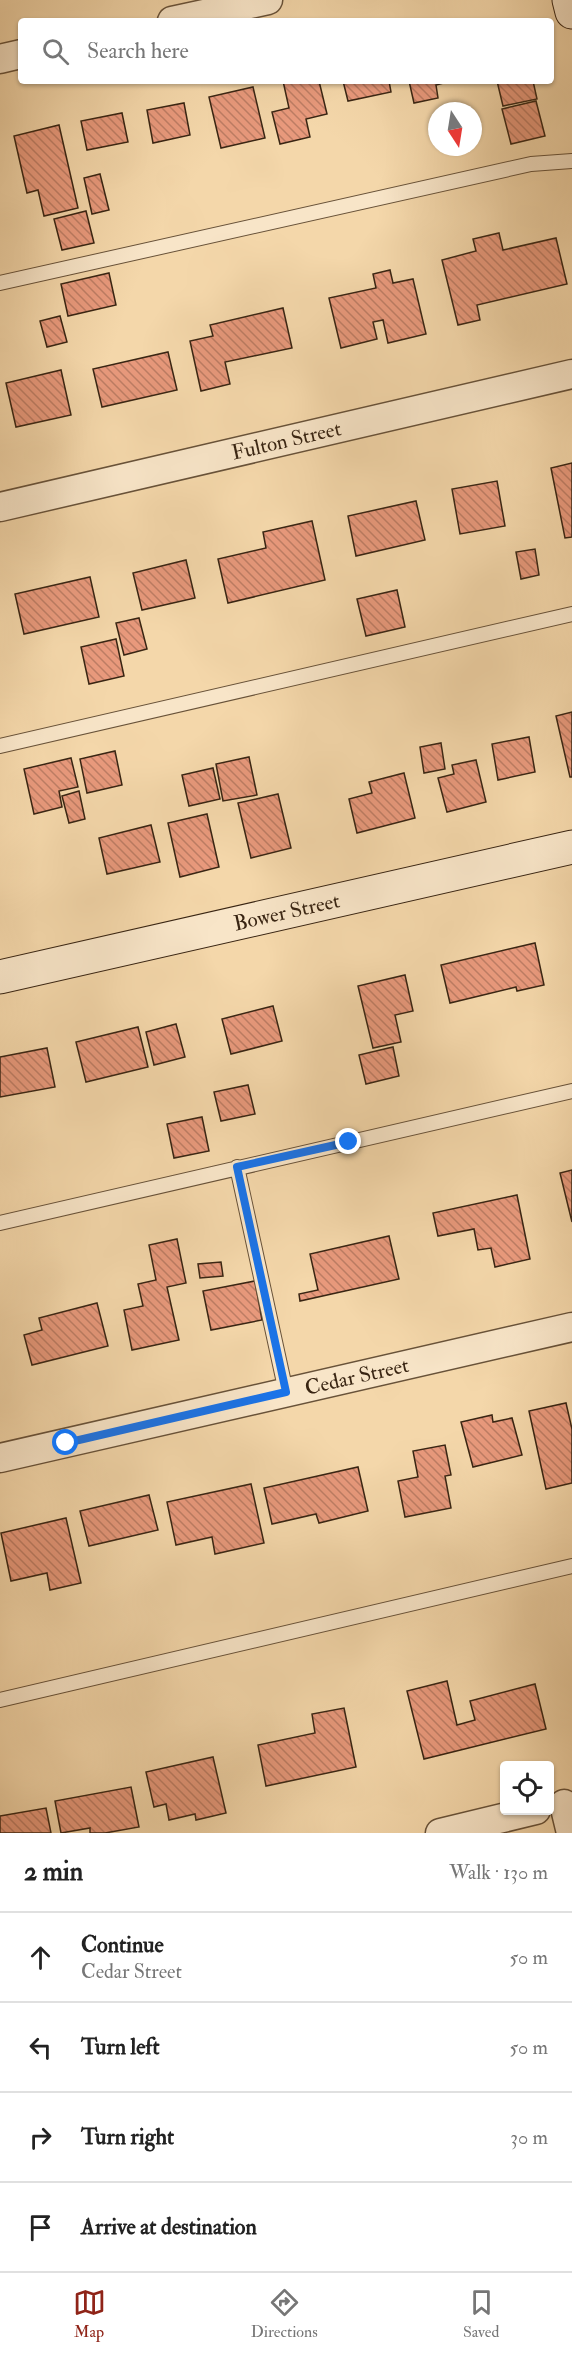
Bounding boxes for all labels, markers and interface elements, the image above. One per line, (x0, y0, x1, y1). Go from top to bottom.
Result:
search box (18, 18, 554, 84)
icon: search (39, 35, 72, 68)
text: Search here (87, 37, 189, 65)
north arrow (428, 102, 482, 156)
street label: Fulton Street (229, 415, 344, 467)
street label: Bower Street (231, 887, 343, 937)
route end (335, 1128, 361, 1154)
street label: Cedar Street (302, 1352, 412, 1402)
route start (52, 1429, 78, 1455)
map controls (500, 1761, 554, 1815)
button: locate (500, 1761, 554, 1815)
text: 2 min (24, 1856, 83, 1888)
text: Walk · 130 m (449, 1860, 548, 1885)
text: Continue (81, 1931, 164, 1959)
icon: ahead (24, 1941, 57, 1974)
text: 50 m (509, 1945, 548, 1970)
text: Cedar Street (81, 1959, 182, 1984)
icon: left (24, 2031, 57, 2064)
text: Turn left (81, 2033, 160, 2061)
text: 50 m (509, 2035, 548, 2060)
icon: right (24, 2121, 57, 2154)
text: Turn right (81, 2123, 174, 2151)
text: 30 m (510, 2125, 548, 2150)
icon: arrive (24, 2211, 57, 2244)
text: Arrive at destination (81, 2213, 257, 2241)
tab: Map (73, 2286, 106, 2342)
tab: Directions (251, 2286, 318, 2342)
tab: Saved (463, 2286, 499, 2342)

